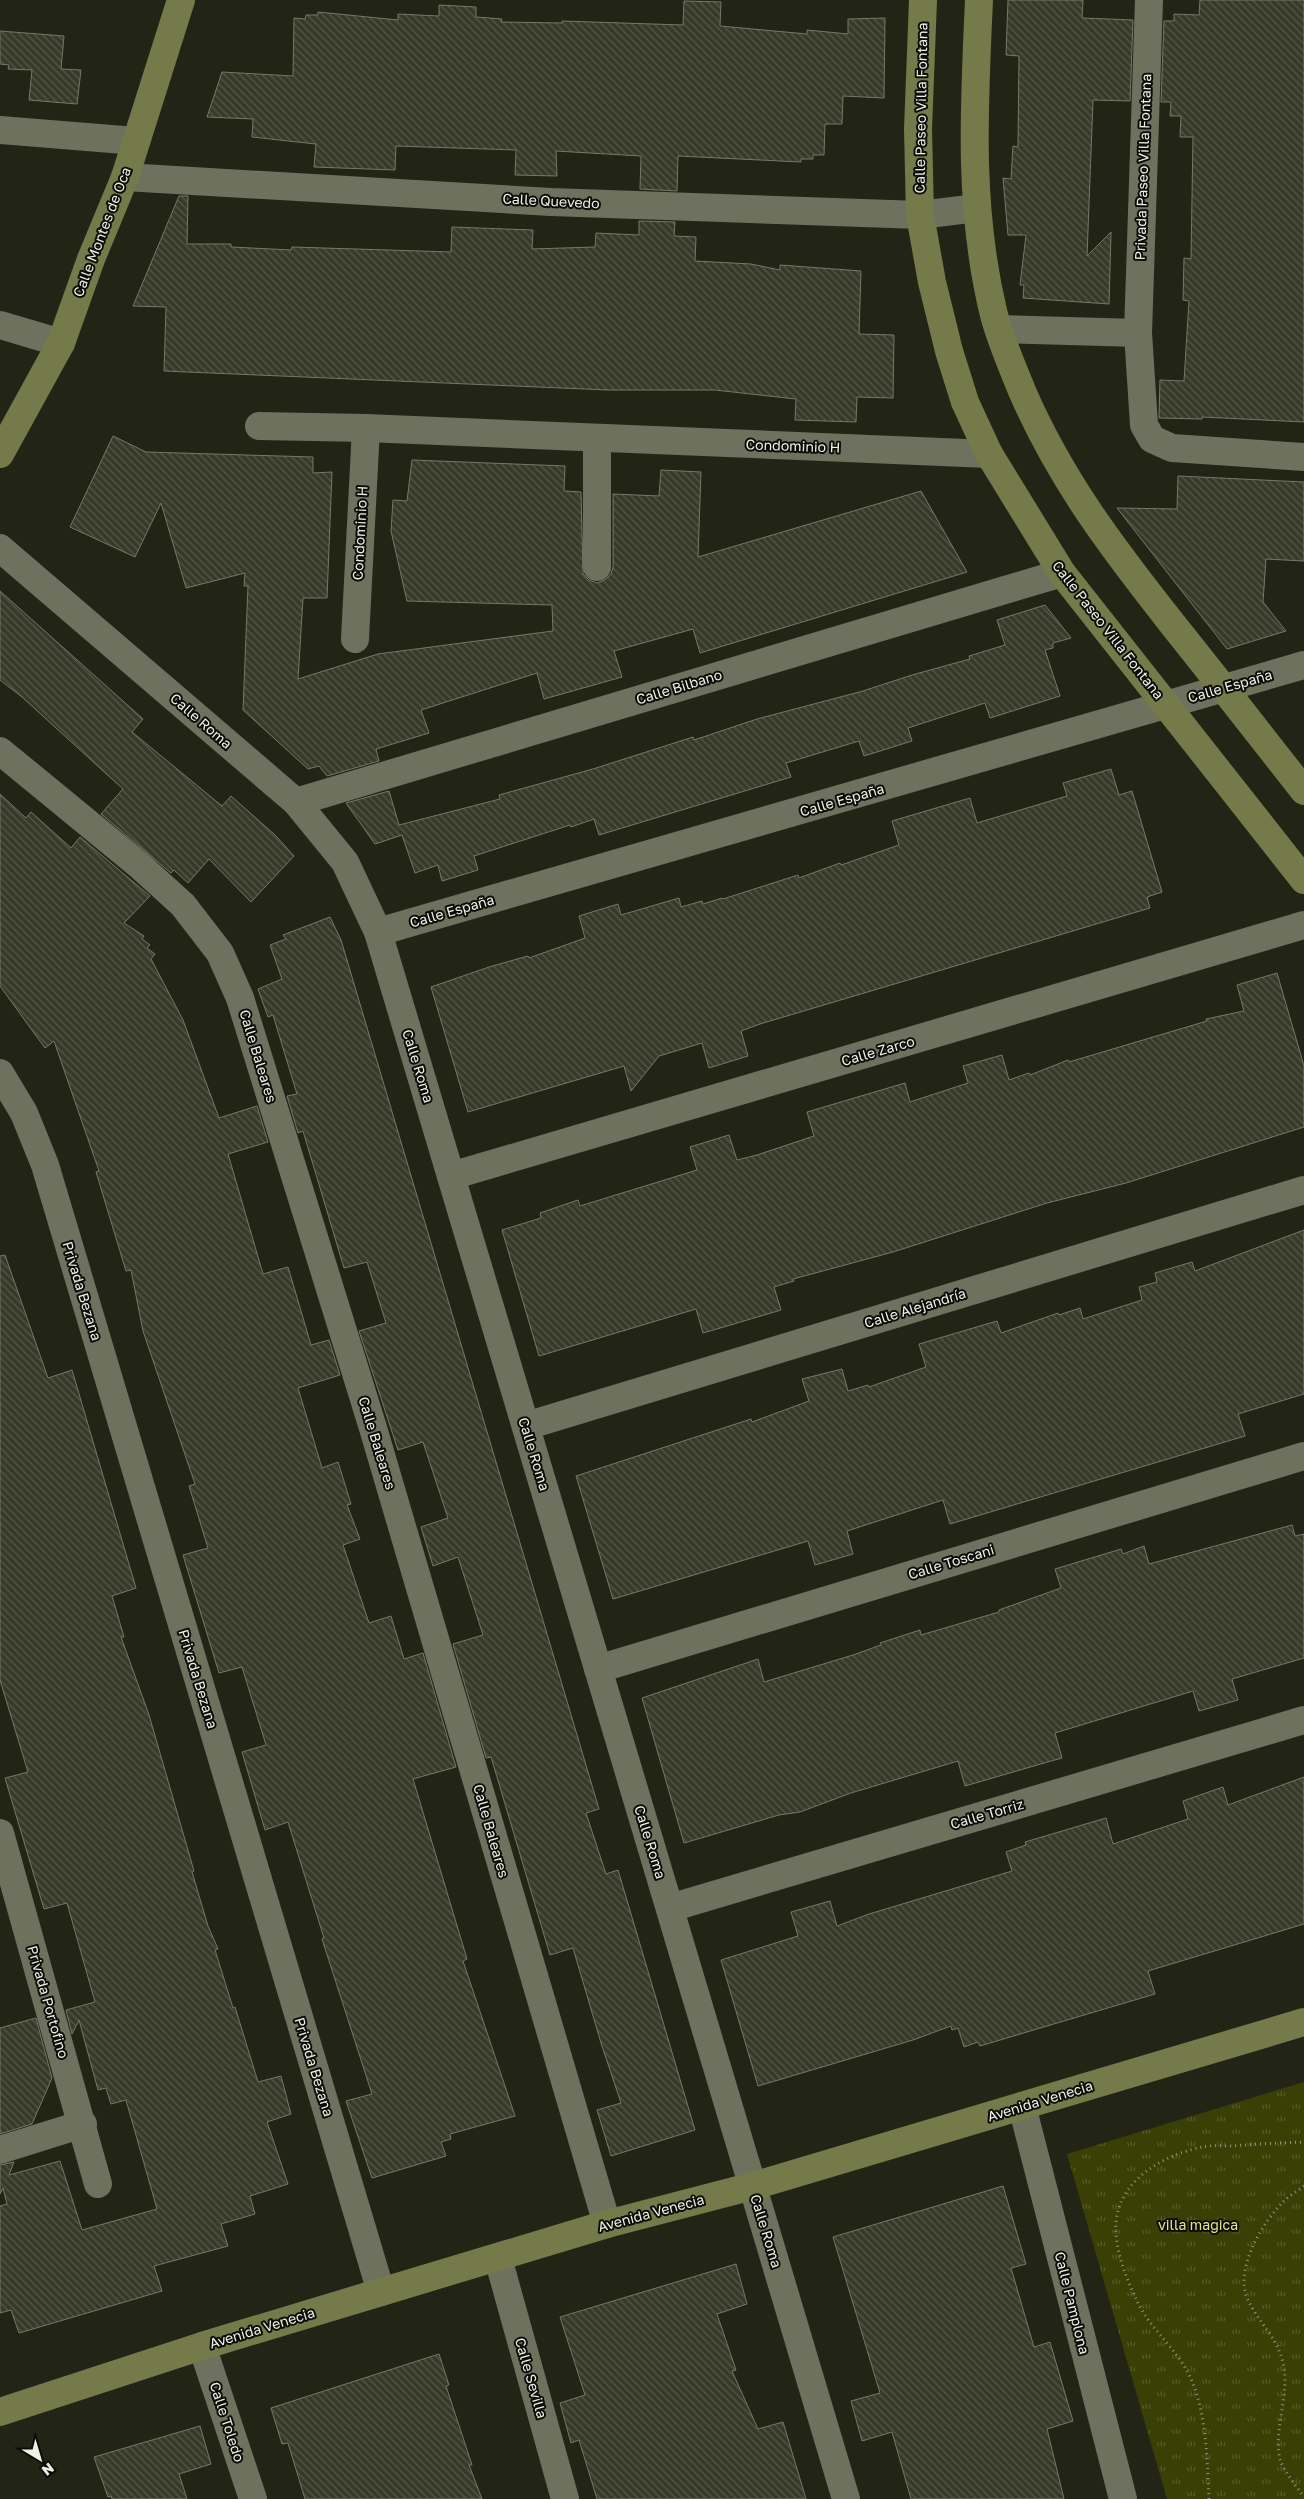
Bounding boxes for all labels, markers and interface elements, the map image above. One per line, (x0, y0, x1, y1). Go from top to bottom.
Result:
street label: Calle Paseo Villa Fontana (911, 22, 930, 194)
street label: Privada Paseo Villa Fontana (1131, 73, 1154, 261)
street label: Calle Montes de Oca (69, 165, 134, 299)
street label: Calle Quevedo (502, 189, 600, 212)
street label: Condominio H (745, 435, 841, 456)
street label: Condominio H (349, 485, 370, 581)
street label: Calle Paseo Villa Fontana (1049, 557, 1168, 702)
street label: Calle Bilbano (634, 665, 724, 708)
street label: Calle España (1186, 665, 1274, 706)
street label: Calle Roma (167, 689, 236, 752)
street label: Calle España (798, 779, 886, 820)
street label: Calle España (408, 890, 496, 931)
street label: Calle Baleares (236, 1007, 281, 1104)
street label: Calle Roma (399, 1027, 438, 1105)
street label: Calle Zarco (839, 1032, 917, 1069)
street label: Privada Bezana (59, 1239, 106, 1342)
street label: Calle Alejandría (862, 1284, 968, 1331)
street label: Calle Baleares (355, 1394, 400, 1491)
street label: Calle Roma (515, 1415, 554, 1493)
street label: Calle Toscani (906, 1540, 996, 1583)
street label: Privada Bezana (175, 1627, 222, 1730)
street label: Calle Baleares (470, 1782, 513, 1880)
street label: Calle Torriz (948, 1795, 1026, 1832)
street label: Calle Roma (631, 1803, 670, 1881)
street label: Privada Portofino (24, 1943, 73, 2060)
street label: Privada Bezana (291, 2015, 338, 2118)
street label: Avenida Venecia (985, 2076, 1095, 2125)
street label: Avenida Venecia (596, 2190, 706, 2235)
street label: Calle Roma (747, 2192, 786, 2270)
park label: villa magica (1158, 2216, 1238, 2233)
street label: Calle Pamplona (1052, 2250, 1093, 2356)
street label: Avenida Venecia (207, 2303, 317, 2352)
street label: Calle Sevilla (512, 2336, 551, 2420)
street label: Calle Toledo (207, 2380, 248, 2464)
north arrow (15, 2434, 65, 2484)
text: N (39, 2460, 58, 2480)

